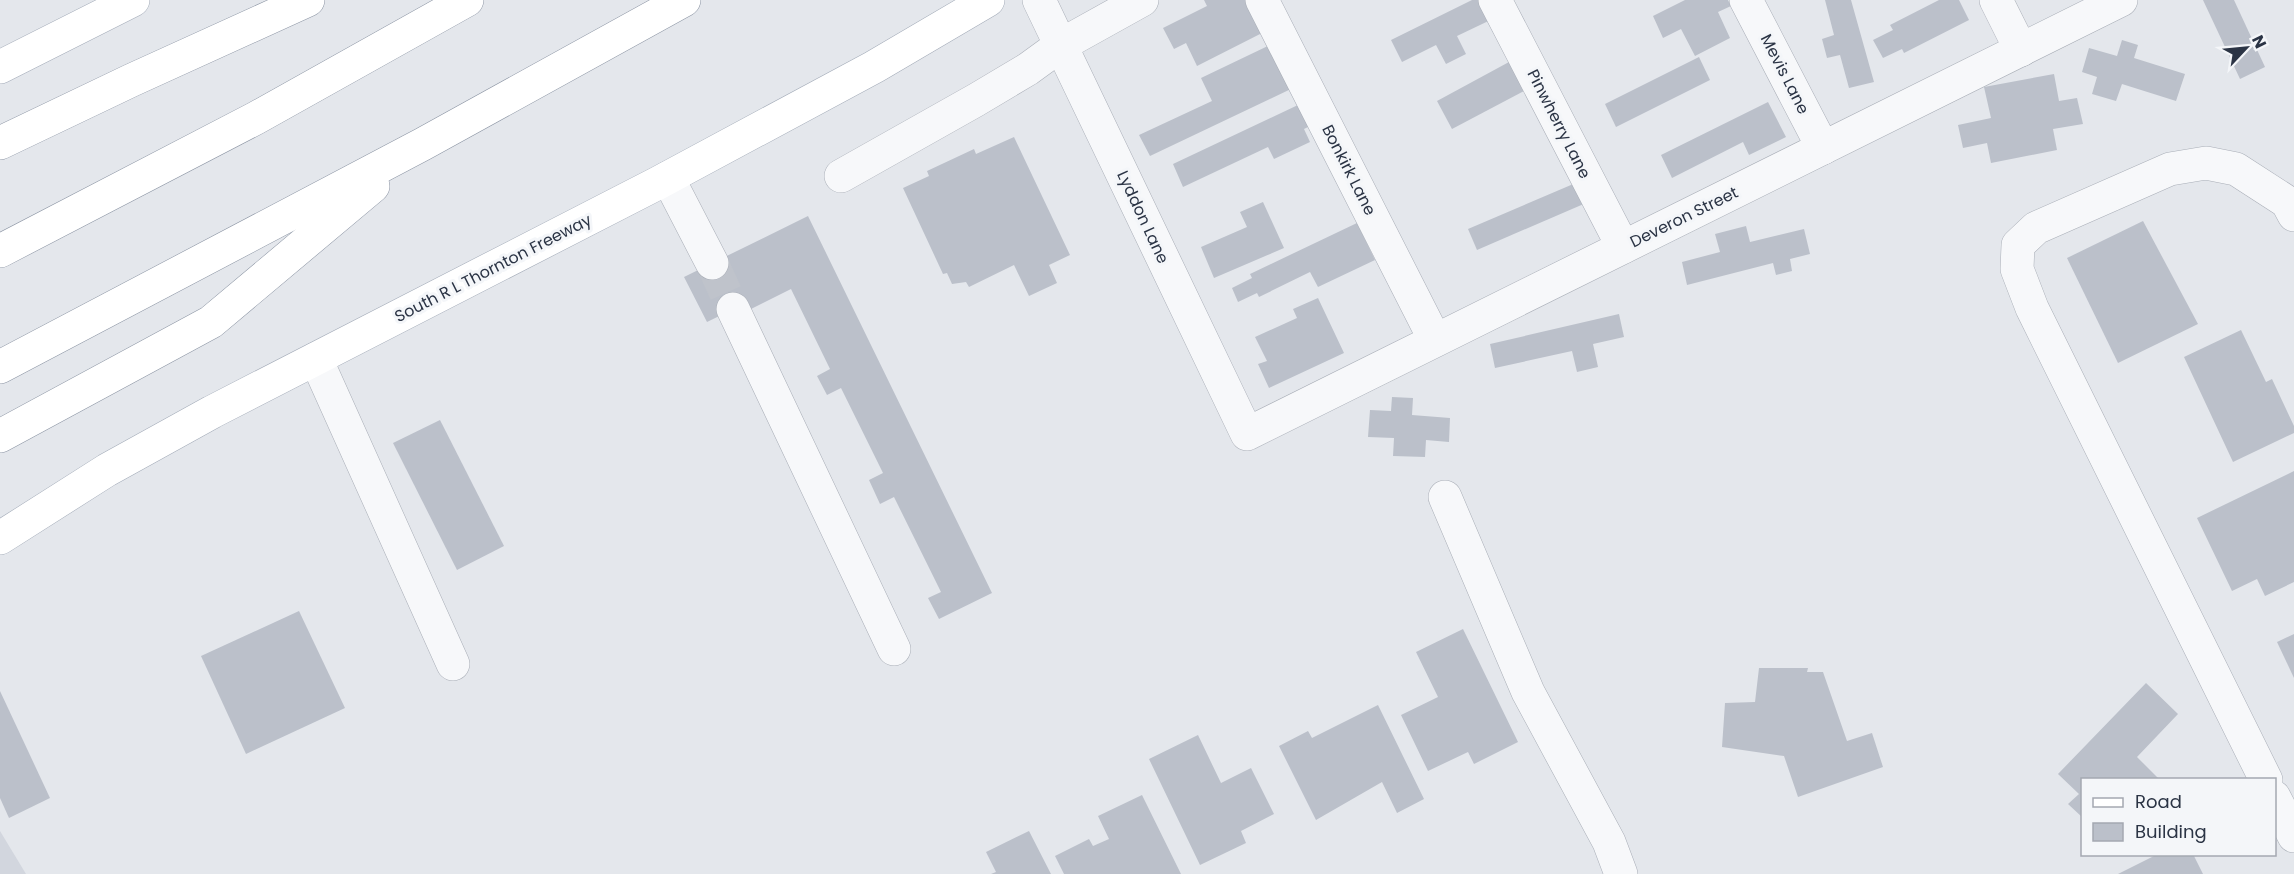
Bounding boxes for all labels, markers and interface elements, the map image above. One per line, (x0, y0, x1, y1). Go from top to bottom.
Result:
north arrow (2216, 18, 2276, 78)
street label: Mevis Lane (1755, 30, 1815, 118)
text: N (2246, 31, 2272, 52)
street label: Pinwherry Lane (1522, 65, 1596, 183)
street label: Bonkirk Lane (1316, 121, 1382, 219)
street label: Lyddon Lane (1111, 167, 1175, 267)
street label: Deveron Street (1626, 181, 1742, 253)
street label: South R L Thornton Freeway (391, 208, 595, 328)
legend (2081, 778, 2276, 856)
text: Road (2135, 789, 2182, 814)
text: Building (2135, 819, 2207, 844)

